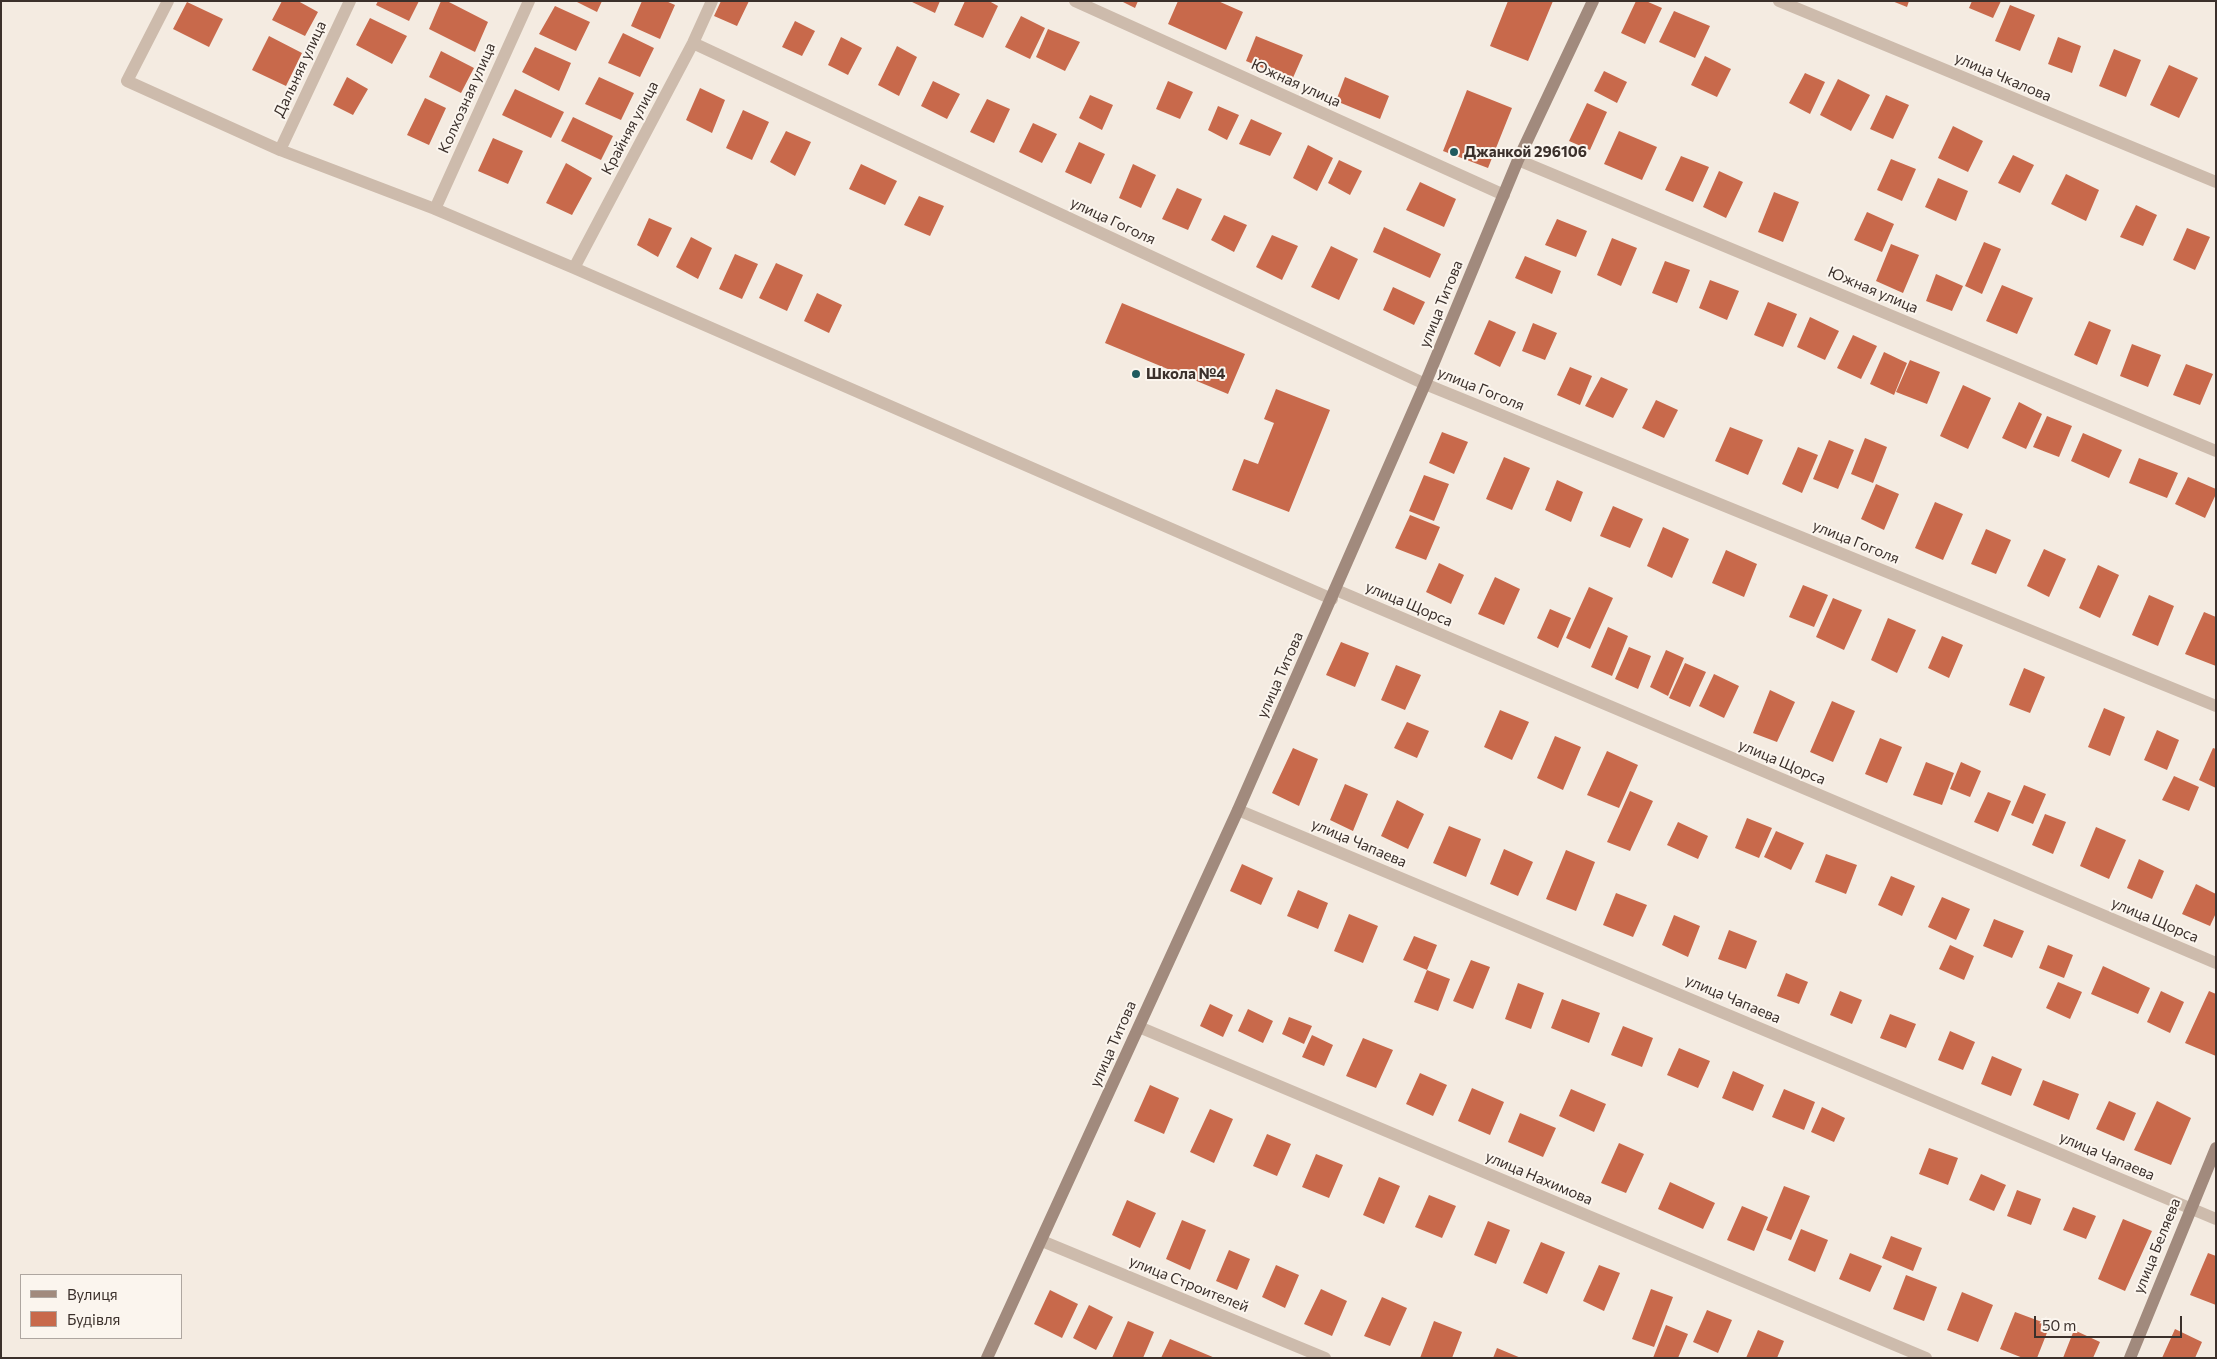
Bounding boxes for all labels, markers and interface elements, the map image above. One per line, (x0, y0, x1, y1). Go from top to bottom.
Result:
street label: Дальняя улица (270, 18, 330, 120)
street label: Колхозная улица (435, 40, 499, 156)
street label: улица Чкалова (1952, 49, 2054, 105)
street label: Южная улица (1248, 55, 1344, 111)
street label: Крайняя улица (598, 78, 662, 178)
place label: Джанкой 296106 (1464, 143, 1587, 161)
marker: Джанкой 296106 (1448, 146, 1460, 158)
street label: улица Гоголя (1067, 193, 1159, 249)
street label: улица Титова (1415, 258, 1467, 350)
street label: Южная улица (1825, 263, 1921, 317)
street label: улица Гоголя (1435, 363, 1527, 415)
place label: Школа №4 (1146, 365, 1226, 383)
marker: Школа №4 (1130, 368, 1142, 380)
street label: улица Гоголя (1810, 516, 1902, 568)
street label: улица Щорса (1363, 578, 1455, 630)
street label: улица Титова (1253, 629, 1307, 721)
street label: улица Щорса (1736, 736, 1828, 788)
street label: улица Чапаева (1309, 815, 1409, 871)
street label: улица Щорса (2109, 894, 2201, 946)
street label: улица Чапаева (1683, 971, 1783, 1027)
street label: улица Титова (1086, 998, 1140, 1090)
street label: улица Чапаева (2057, 1128, 2157, 1184)
street label: улица Нахимова (1483, 1147, 1595, 1209)
street label: улица Беляева (2130, 1196, 2184, 1296)
street label: улица Строителей (1127, 1252, 1251, 1316)
legend (20, 1274, 182, 1339)
text: Вулиця (67, 1285, 118, 1303)
scale bar (2037, 1306, 2184, 1338)
text: Будівля (67, 1310, 120, 1328)
text: 50 m (2042, 1316, 2076, 1334)

